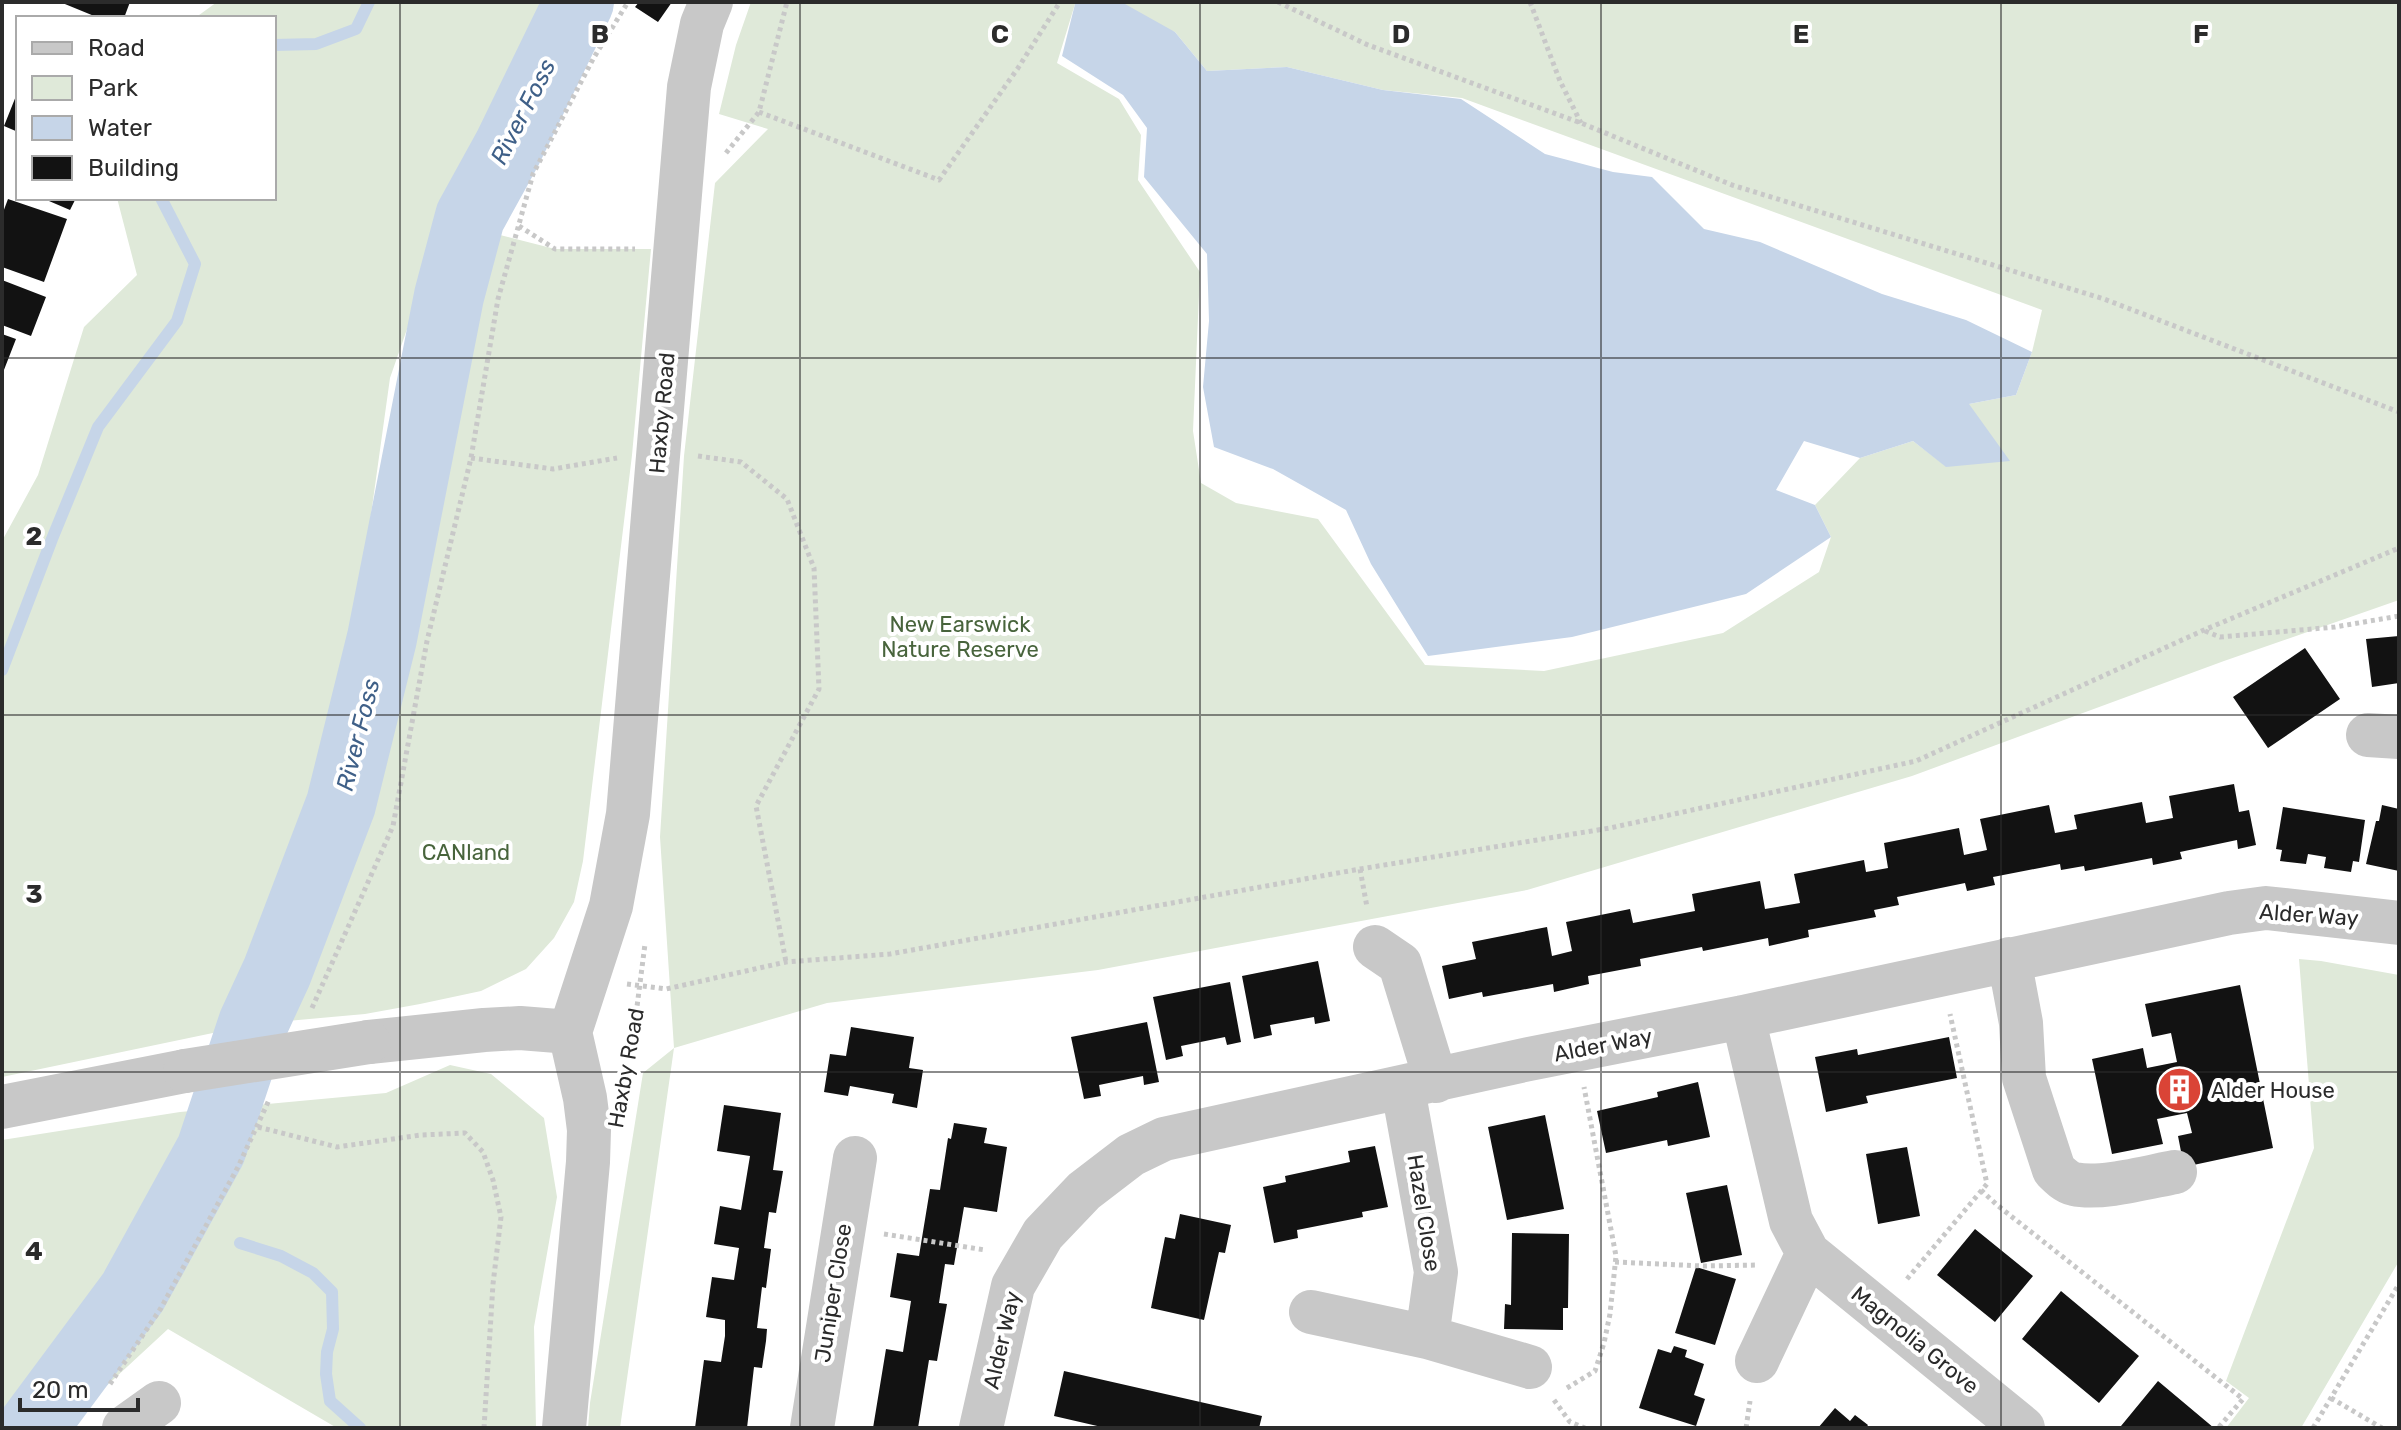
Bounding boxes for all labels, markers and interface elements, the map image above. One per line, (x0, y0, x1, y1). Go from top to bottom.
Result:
legend (16, 16, 276, 200)
text: B (591, 19, 609, 50)
text: C (991, 19, 1009, 50)
text: D (1392, 19, 1410, 50)
text: E (1793, 19, 1809, 50)
text: F (2193, 19, 2209, 50)
text: Road (88, 34, 145, 62)
water label: River Foss (485, 55, 561, 169)
text: Park (88, 74, 139, 102)
text: Water (88, 114, 152, 142)
text: Building (88, 154, 179, 182)
street label: Haxby Road (643, 351, 681, 475)
text: 2 (26, 521, 42, 552)
park label: New Earswick Nature Reserve (881, 611, 1039, 663)
water label: River Foss (331, 676, 385, 794)
park label: CANland (422, 839, 510, 866)
text: 3 (25, 879, 43, 910)
street label: Alder Way (2258, 898, 2360, 932)
street label: Haxby Road (602, 1006, 650, 1130)
street label: Alder Way (1552, 1022, 1654, 1068)
building icon: Alder House (2156, 1066, 2204, 1114)
place label: Alder House (2211, 1077, 2335, 1104)
street label: Hazel Close (1401, 1153, 1447, 1273)
street label: Juniper Close (809, 1221, 857, 1365)
text: 4 (25, 1236, 43, 1267)
street label: Magnolia Grove (1846, 1280, 1984, 1400)
street label: Alder Way (978, 1288, 1026, 1392)
scale bar (20, 1362, 138, 1412)
text: 20 m (32, 1376, 89, 1404)

